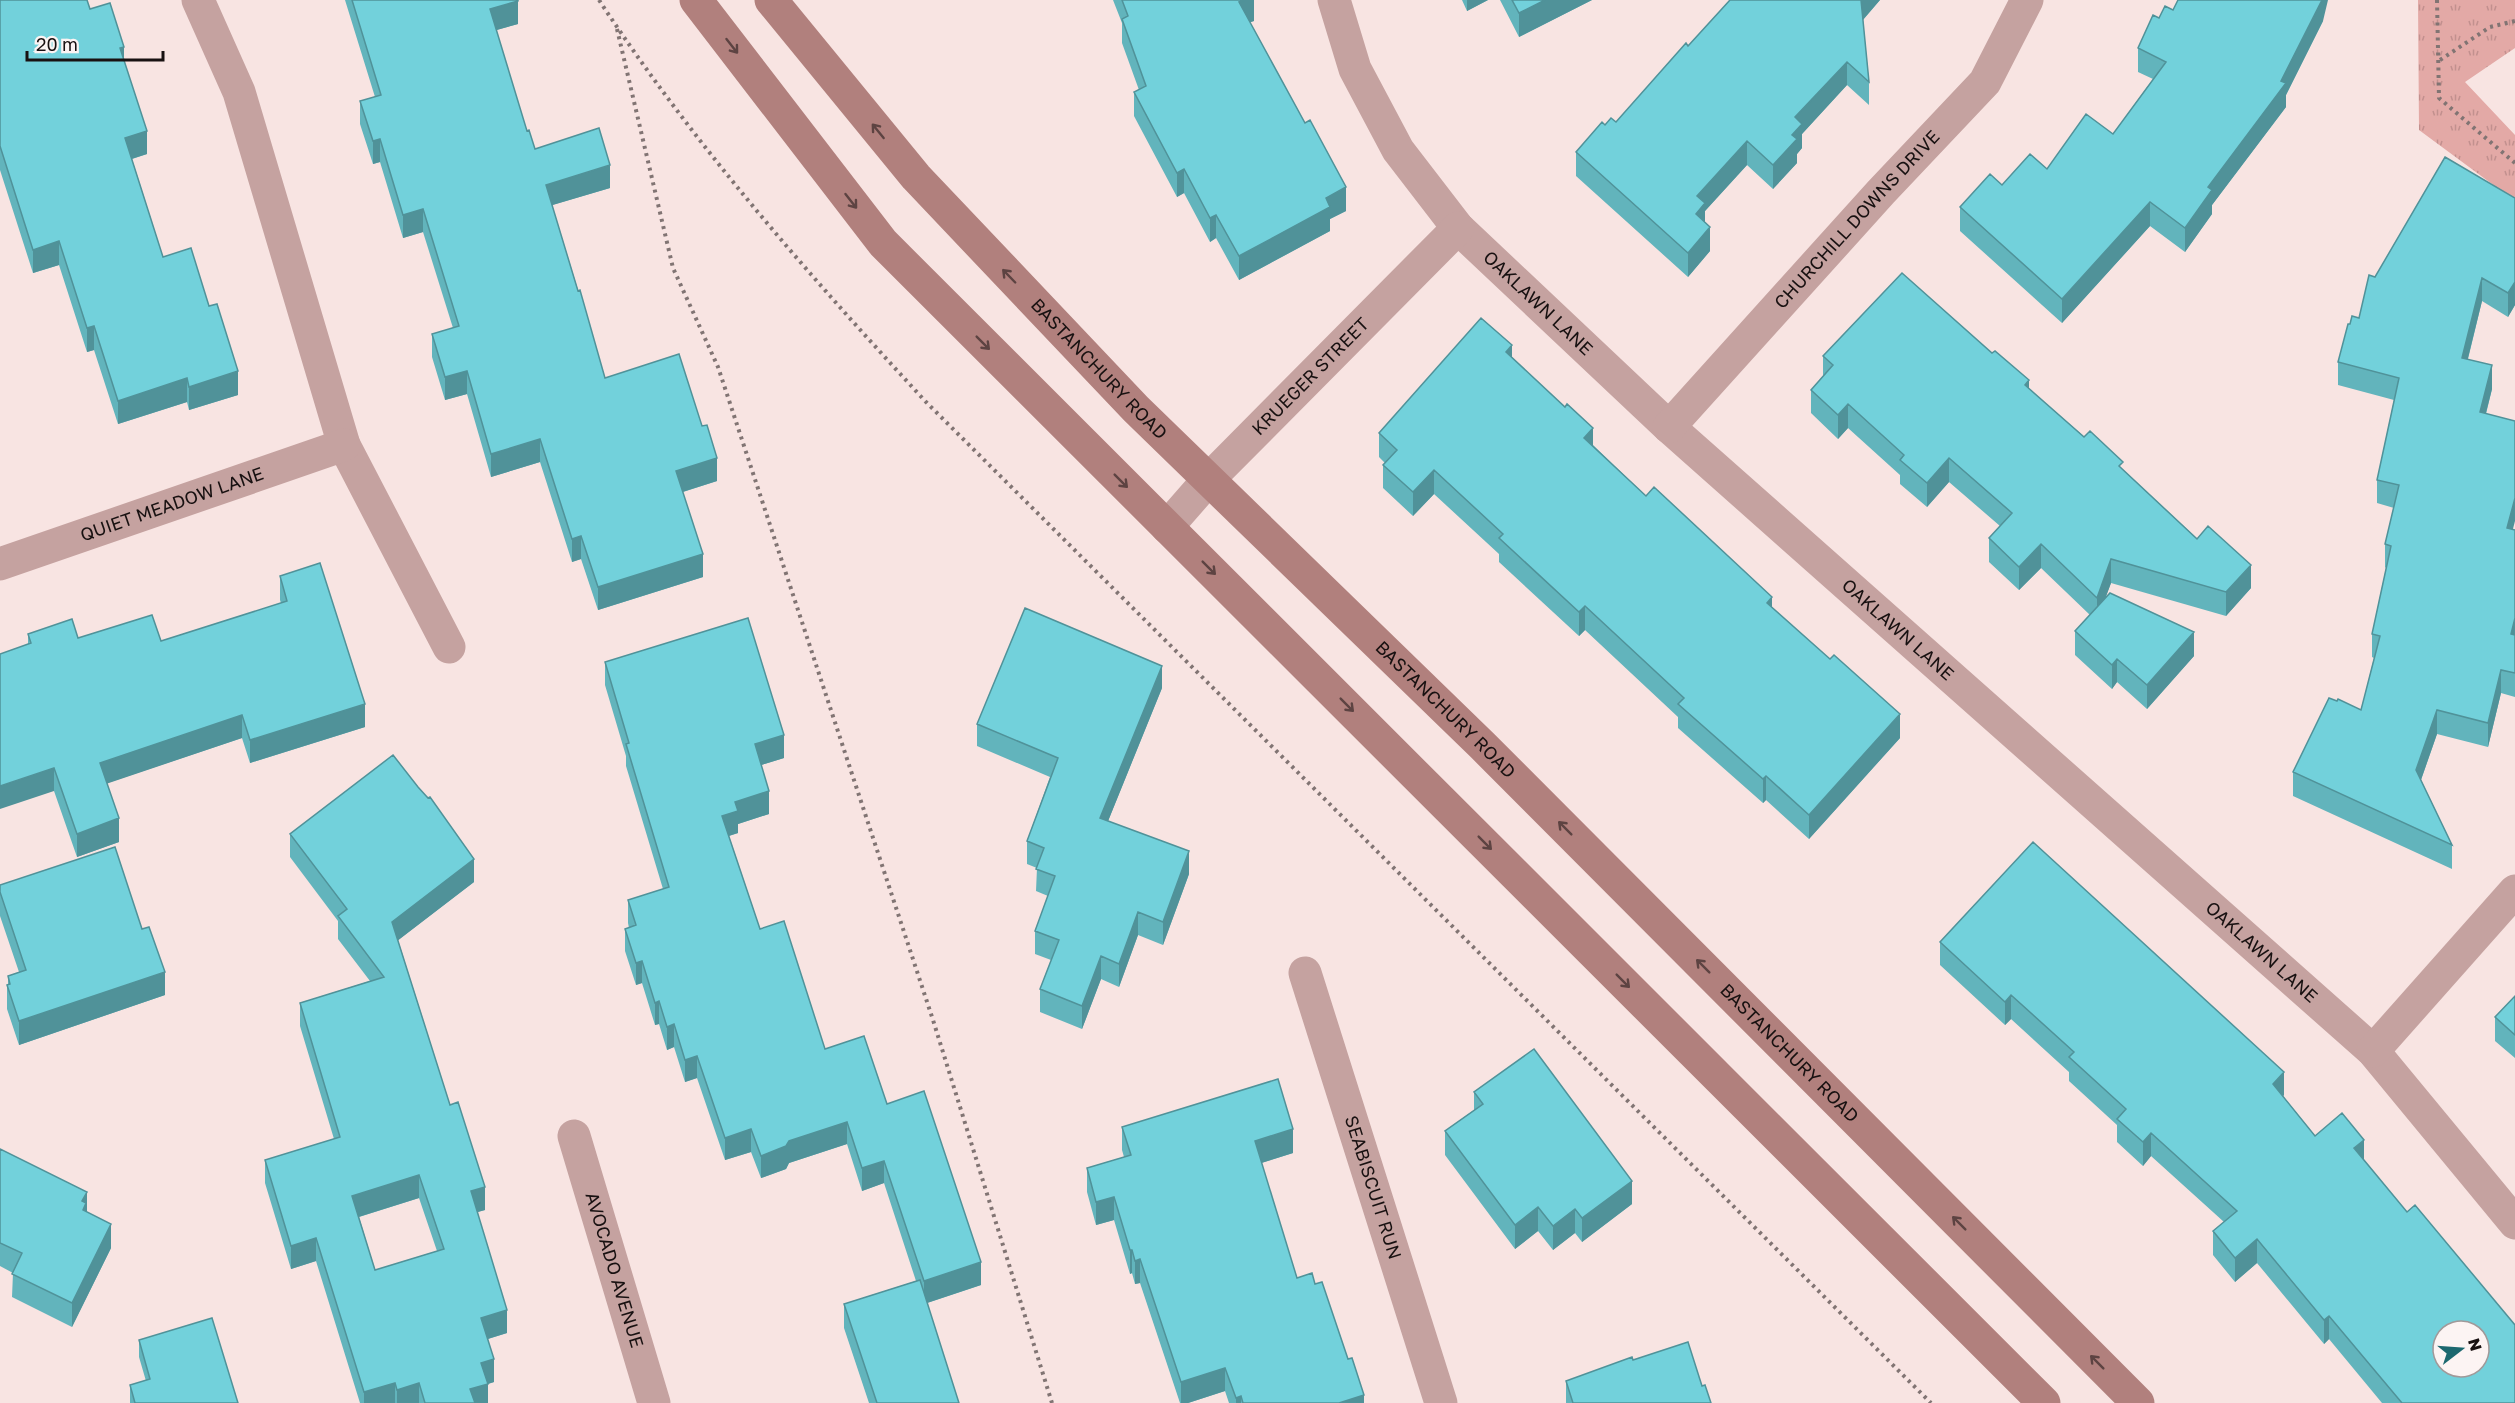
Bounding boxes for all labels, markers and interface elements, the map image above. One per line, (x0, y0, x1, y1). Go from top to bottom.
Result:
scale bar (27, 24, 164, 62)
text: 20 m (36, 33, 78, 55)
one-way arrow (725, 38, 738, 54)
one-way arrow (871, 124, 885, 139)
street label: CHURCHILL DOWNS DRIVE (1769, 125, 1944, 313)
one-way arrow (844, 193, 857, 209)
street label: OAKLAWN LANE (1479, 246, 1598, 359)
one-way arrow (1002, 268, 1016, 283)
street label: BASTANCHURY ROAD (1027, 293, 1172, 443)
street label: KRUEGER STREET (1247, 312, 1373, 439)
one-way arrow (976, 336, 991, 351)
street label: QUIET MEADOW LANE (77, 462, 266, 545)
one-way arrow (1114, 474, 1129, 488)
one-way arrow (1201, 560, 1216, 575)
street label: OAKLAWN LANE (1838, 574, 1959, 684)
street label: BASTANCHURY ROAD (1371, 636, 1521, 782)
one-way arrow (1339, 698, 1354, 713)
one-way arrow (1558, 821, 1572, 836)
one-way arrow (1478, 835, 1493, 850)
street label: OAKLAWN LANE (2202, 896, 2323, 1007)
one-way arrow (1695, 959, 1710, 974)
one-way arrow (1616, 973, 1630, 988)
street label: BASTANCHURY ROAD (1716, 978, 1864, 1126)
street label: SEABISCUIT RUN (1341, 1113, 1407, 1262)
street label: AVOCADO AVENUE (581, 1189, 649, 1350)
one-way arrow (1952, 1216, 1967, 1231)
north arrow (2431, 1319, 2491, 1379)
text: N (2464, 1336, 2487, 1353)
one-way arrow (2089, 1354, 2104, 1369)

